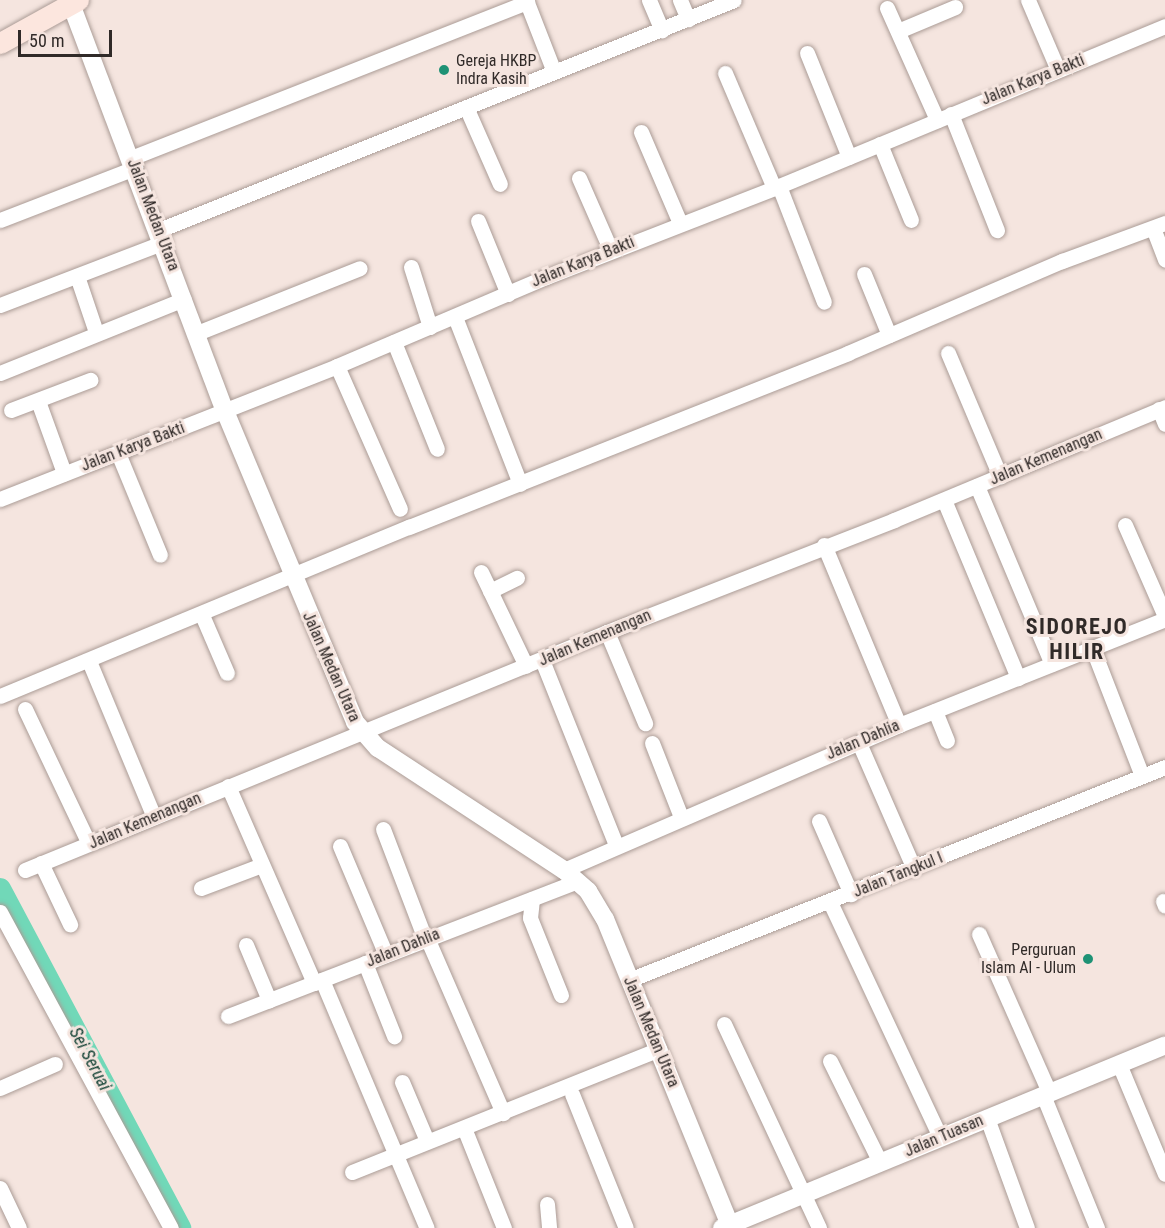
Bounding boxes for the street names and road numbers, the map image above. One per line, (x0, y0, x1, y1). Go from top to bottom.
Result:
street label: Jalan Karya Bakti (979, 51, 1087, 109)
street label: Jalan Medan Utara (123, 156, 183, 274)
street label: Jalan Karya Bakti (529, 233, 637, 291)
street label: Jalan Karya Bakti (78, 418, 188, 476)
street label: Jalan Kemenangan (987, 425, 1105, 489)
street label: Jalan Kemenangan (536, 606, 654, 670)
street label: Jalan Medan Utara (298, 609, 364, 725)
street label: Jalan Dahlia (823, 716, 903, 764)
street label: Jalan Kemenangan (86, 789, 204, 853)
street label: Jalan Tangkul I (850, 848, 946, 902)
street label: Jalan Dahlia (363, 925, 443, 971)
street label: Jalan Medan Utara (619, 974, 683, 1090)
street label: Jalan Tuasan (902, 1111, 986, 1161)

